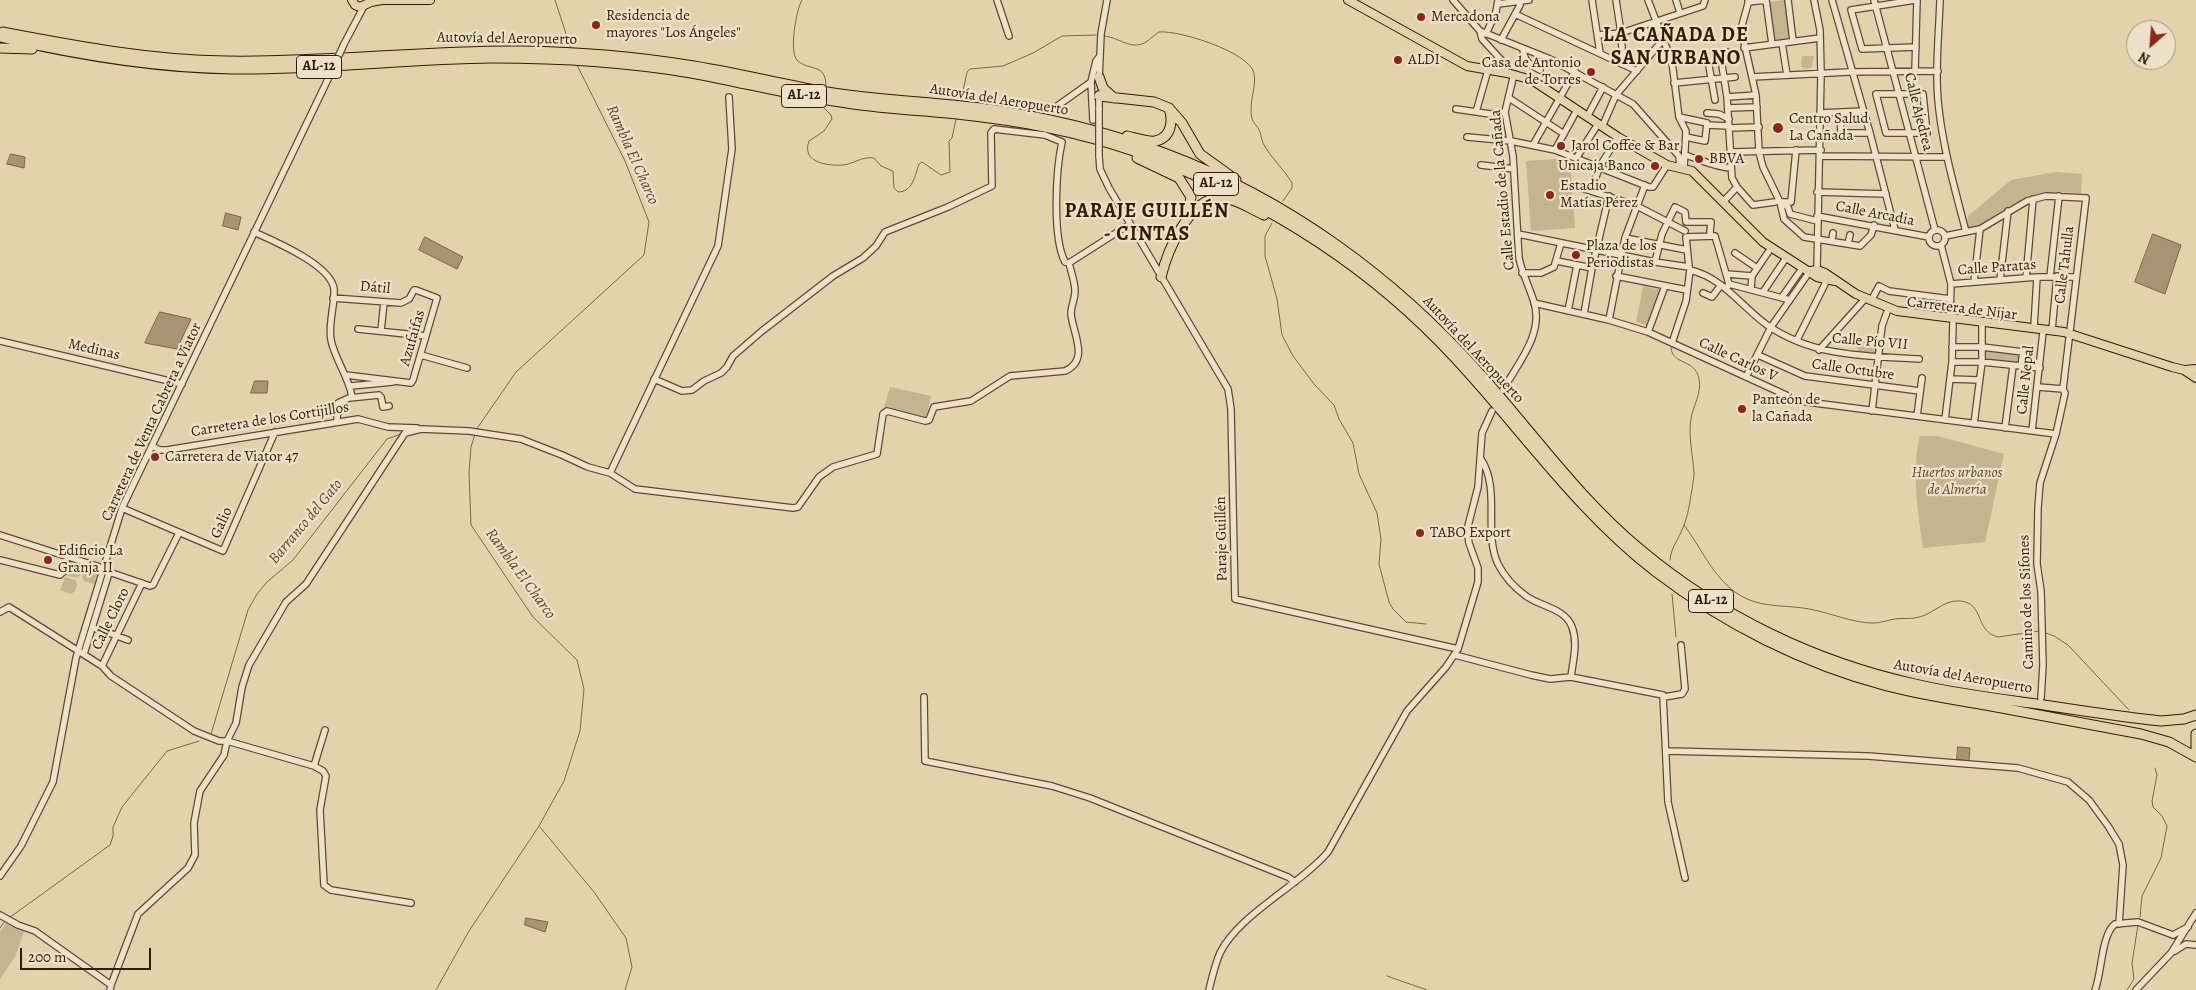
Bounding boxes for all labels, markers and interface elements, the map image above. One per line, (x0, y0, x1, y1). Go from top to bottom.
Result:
place label: Residencia de mayores "Los Ángeles" (606, 7, 741, 42)
place label: Mercadona (1431, 8, 1500, 26)
marker: Mercadona (1415, 11, 1427, 23)
marker: Residencia de mayores "Los Ángeles" (590, 19, 602, 31)
north arrow (2126, 20, 2176, 70)
district label: LA CAÑADA DE SAN URBANO (1602, 24, 1750, 71)
street label: Autovía del Aeropuerto (437, 29, 577, 49)
text: N (2136, 47, 2153, 69)
place label: ALDI (1408, 51, 1440, 69)
marker: ALDI (1392, 54, 1404, 66)
place label: Casa de Antonio de Torres (1482, 54, 1581, 89)
road number: AL-12 (296, 56, 342, 78)
marker: Casa de Antonio de Torres (1585, 66, 1597, 78)
street label: Calle Ajedrea (1900, 71, 1936, 153)
street label: Autovía del Aeropuerto (928, 80, 1070, 120)
road number: AL-12 (782, 84, 826, 108)
water label: Rambla El Charco (601, 102, 663, 208)
street label: Calle Estadio de la Cañada (1487, 109, 1519, 271)
place label: Centro Salud La Cañada (1789, 110, 1868, 145)
marker: Centro Salud La Cañada (1771, 121, 1785, 135)
place label: Jarol Coffee & Bar (1571, 137, 1679, 155)
marker: Jarol Coffee & Bar (1555, 140, 1567, 152)
place label: BBVA (1709, 150, 1744, 168)
marker: BBVA (1693, 153, 1705, 165)
place label: Unicaja Banco (1558, 157, 1645, 175)
marker: Unicaja Banco (1649, 160, 1661, 172)
road number: AL-12 (1194, 172, 1238, 195)
place label: Estadio Matías Pérez (1560, 177, 1638, 212)
marker: Estadio Matías Pérez (1544, 189, 1556, 201)
street label: Calle Arcadia (1834, 198, 1916, 230)
district label: PARAJE GUILLÉN - CINTAS (1063, 200, 1231, 247)
street label: Calle Tahulla (2051, 225, 2079, 305)
place label: Plaza de los Periodistas (1586, 237, 1657, 272)
marker: Plaza de los Periodistas (1570, 249, 1582, 261)
street label: Calle Paratas (1957, 256, 2037, 280)
street label: Dátil (359, 278, 391, 298)
street label: Autovía del Aeropuerto (1419, 293, 1527, 407)
street label: Carretera de Níjar (1906, 293, 2018, 325)
street label: Azufaifas (396, 308, 430, 368)
street label: Carretera de Venta Cabrera a Viator (98, 320, 206, 524)
street label: Calle Pío VII (1831, 330, 1909, 354)
street label: Calle Carlos V (1696, 334, 1780, 386)
street label: Medinas (66, 335, 122, 365)
street label: Calle Nepal (2013, 345, 2039, 415)
street label: Calle Octubre (1811, 355, 1895, 385)
place label: Panteón de la Cañada (1752, 391, 1820, 426)
street label: Carretera de los Cortijillos (190, 399, 350, 441)
marker: Panteón de la Cañada (1736, 403, 1748, 415)
place label: Carretera de Viator 47 (165, 448, 298, 466)
marker: Carretera de Viator 47 (149, 451, 161, 463)
park label: Huertos urbanos de Almería (1911, 464, 2003, 499)
water label: Barranco del Gato (265, 476, 347, 568)
street label: Paraje Guillén (1212, 496, 1232, 582)
street label: Galio (207, 505, 237, 541)
place label: TABO Export (1430, 524, 1511, 542)
water label: Rambla El Charco (481, 525, 559, 623)
marker: TABO Export (1414, 527, 1426, 539)
street label: Camino de los Sifones (2016, 534, 2038, 670)
place label: Edificio La Granja II (58, 542, 123, 577)
marker: Edificio La Granja II (42, 554, 54, 566)
street label: Calle Cloro (88, 585, 134, 653)
road number: AL-12 (1688, 590, 1734, 612)
street label: Autovía del Aeropuerto (1892, 656, 2034, 698)
scale bar (22, 938, 154, 970)
text: 200 m (28, 947, 67, 967)

